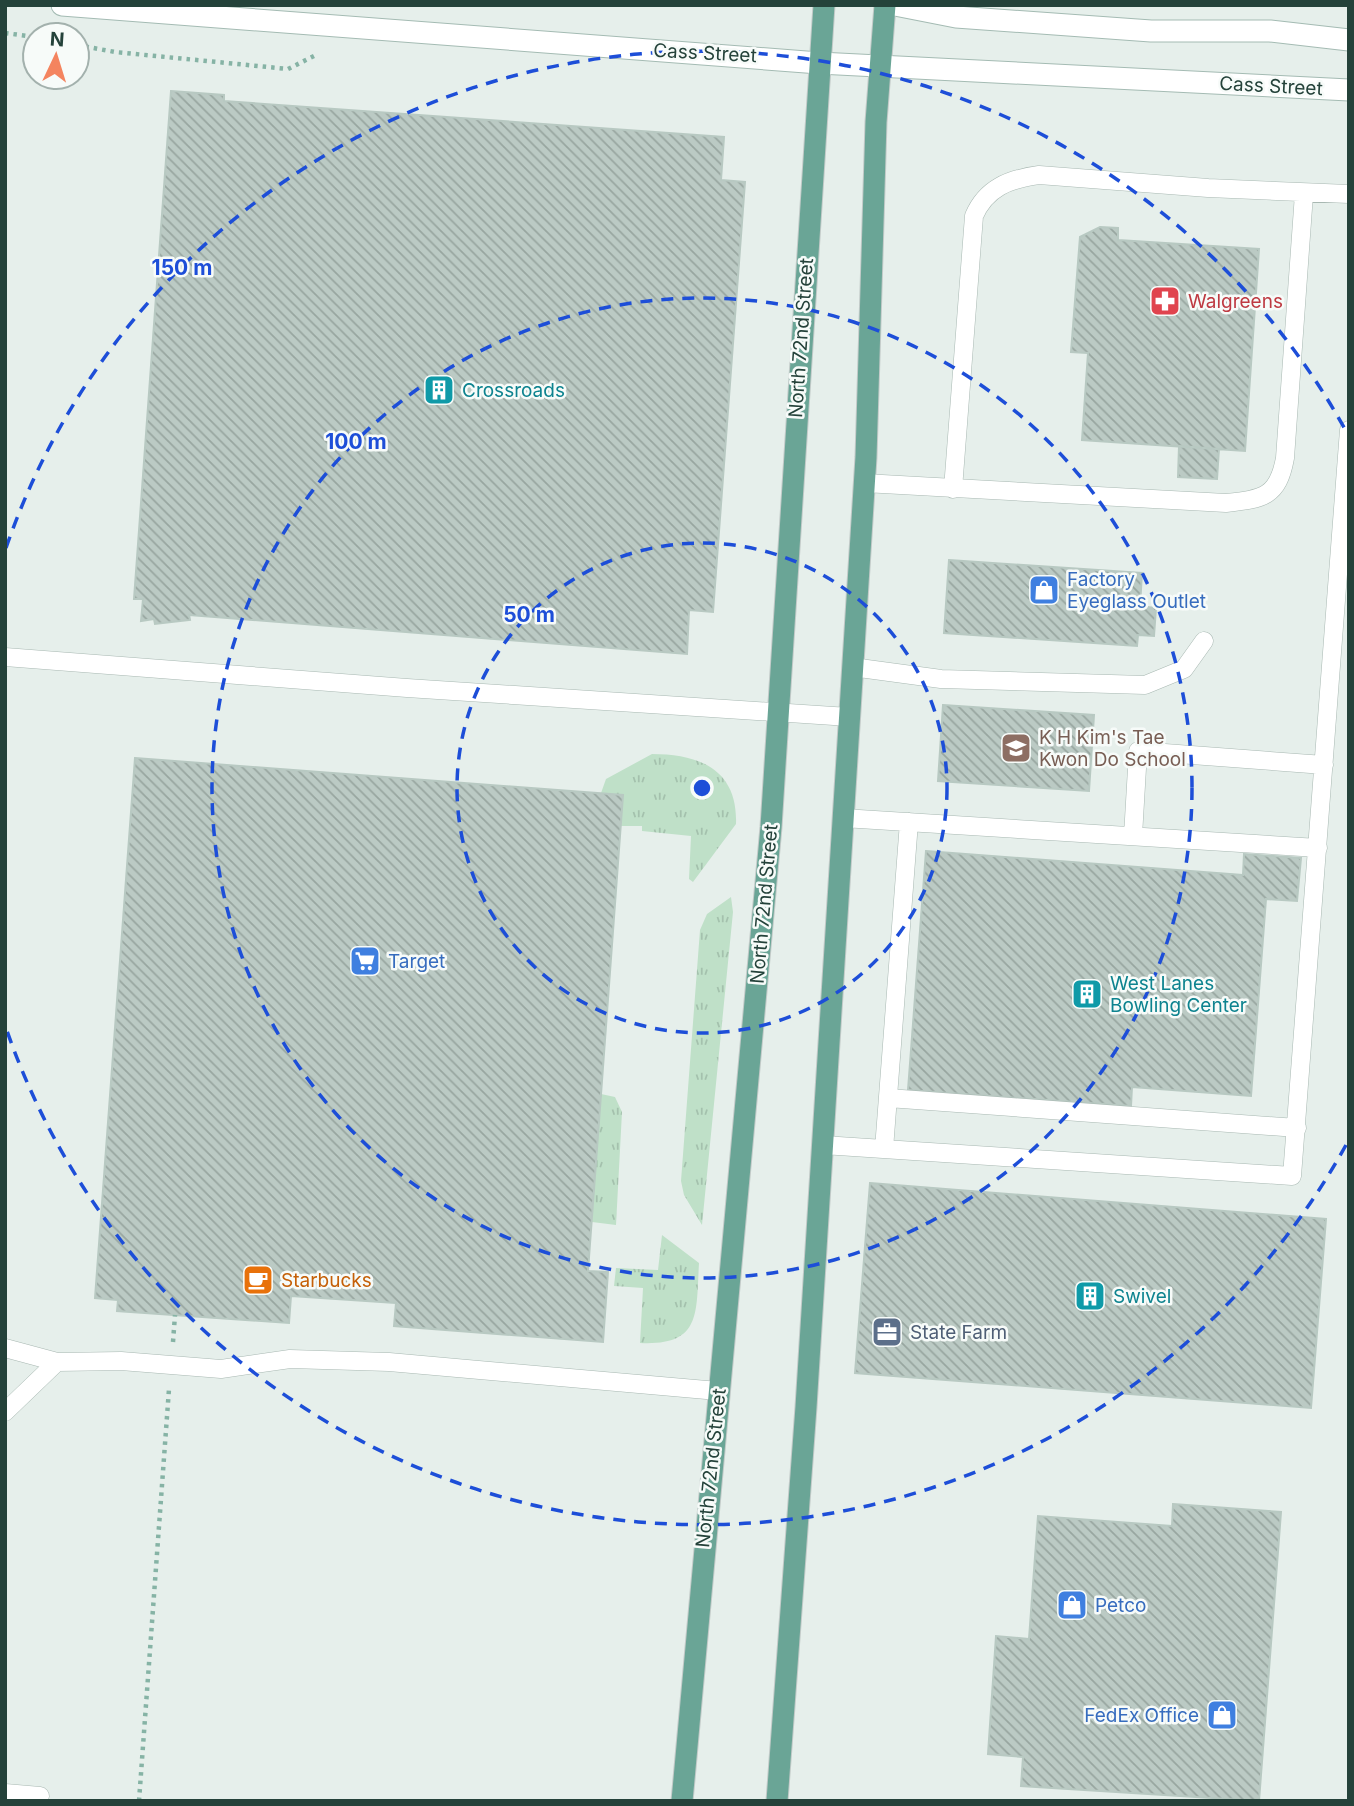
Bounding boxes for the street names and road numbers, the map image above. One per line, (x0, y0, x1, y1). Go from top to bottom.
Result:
street label: Cass Street (653, 39, 757, 67)
street label: Cass Street (1219, 72, 1323, 100)
street label: North 72nd Street (784, 257, 818, 419)
street label: North 72nd Street (746, 823, 782, 985)
street label: North 72nd Street (691, 1387, 731, 1549)

